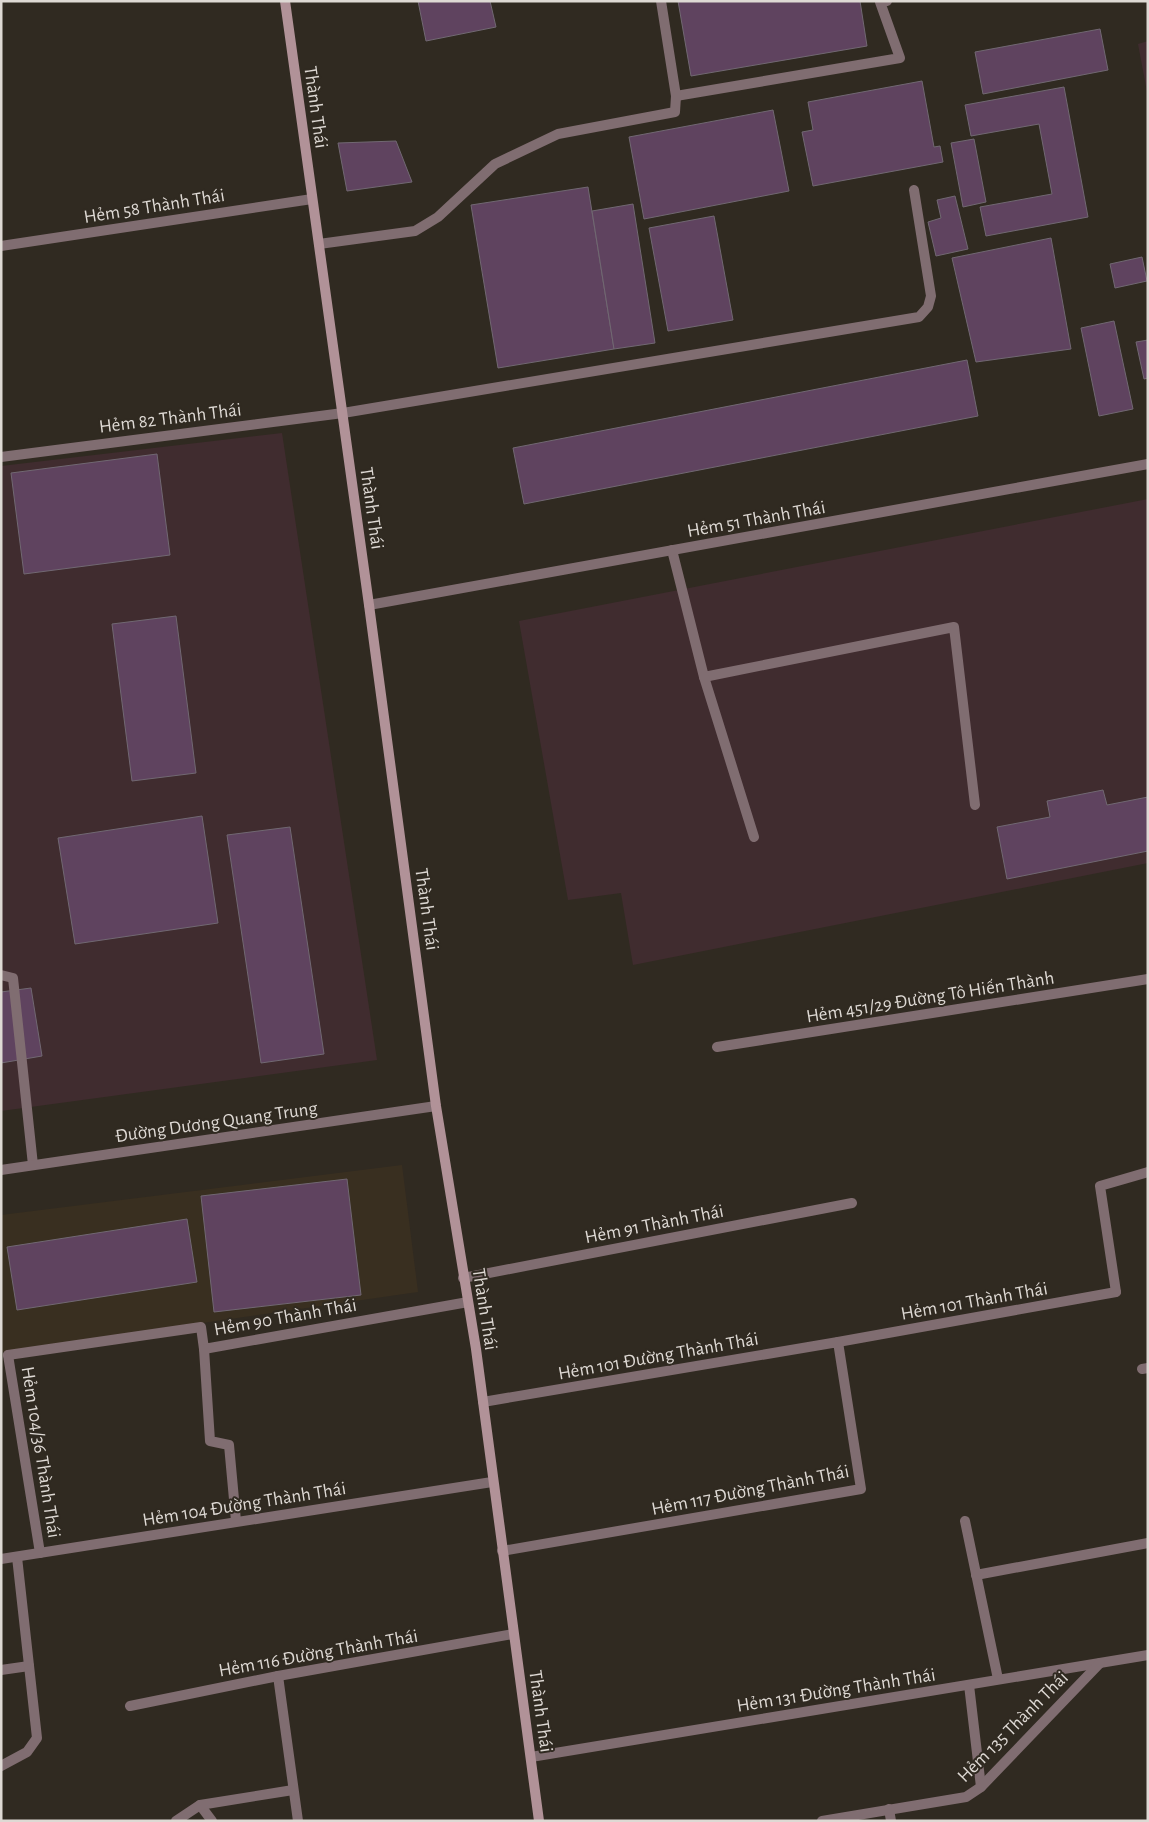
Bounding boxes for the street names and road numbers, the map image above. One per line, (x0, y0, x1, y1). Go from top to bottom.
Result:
street label: Thành Thái (300, 65, 331, 150)
street label: Hẻm 58 Thành Thái (82, 186, 226, 227)
street label: Hẻm 82 Thành Thái (98, 400, 242, 437)
street label: Thành Thái (356, 466, 387, 551)
street label: Hẻm 51 Thành Thái (686, 498, 827, 541)
street label: Thành Thái (411, 867, 442, 952)
street label: Hẻm 451/29 Đường Tô Hiến Thành (805, 968, 1056, 1026)
street label: Đường Dương Quang Trung (114, 1099, 319, 1146)
street label: Hẻm 91 Thành Thái (583, 1202, 725, 1247)
street label: Thành Thái (469, 1267, 500, 1352)
street label: Hẻm 101 Thành Thái (899, 1279, 1049, 1324)
street label: Hẻm 90 Thành Thái (212, 1296, 358, 1339)
street label: Hẻm 101 Đường Thành Thái (557, 1329, 760, 1383)
street label: Hẻm 104/36 Thành Thái (18, 1365, 63, 1539)
street label: Hẻm 117 Đường Thành Thái (650, 1462, 851, 1519)
street label: Hẻm 104 Đường Thành Thái (141, 1479, 347, 1530)
street label: Hẻm 116 Đường Thành Thái (217, 1627, 419, 1680)
street label: Hẻm 131 Đường Thành Thái (736, 1665, 937, 1716)
street label: Hẻm 135 Thành Thái (954, 1668, 1072, 1786)
street label: Thành Thái (525, 1669, 556, 1754)

